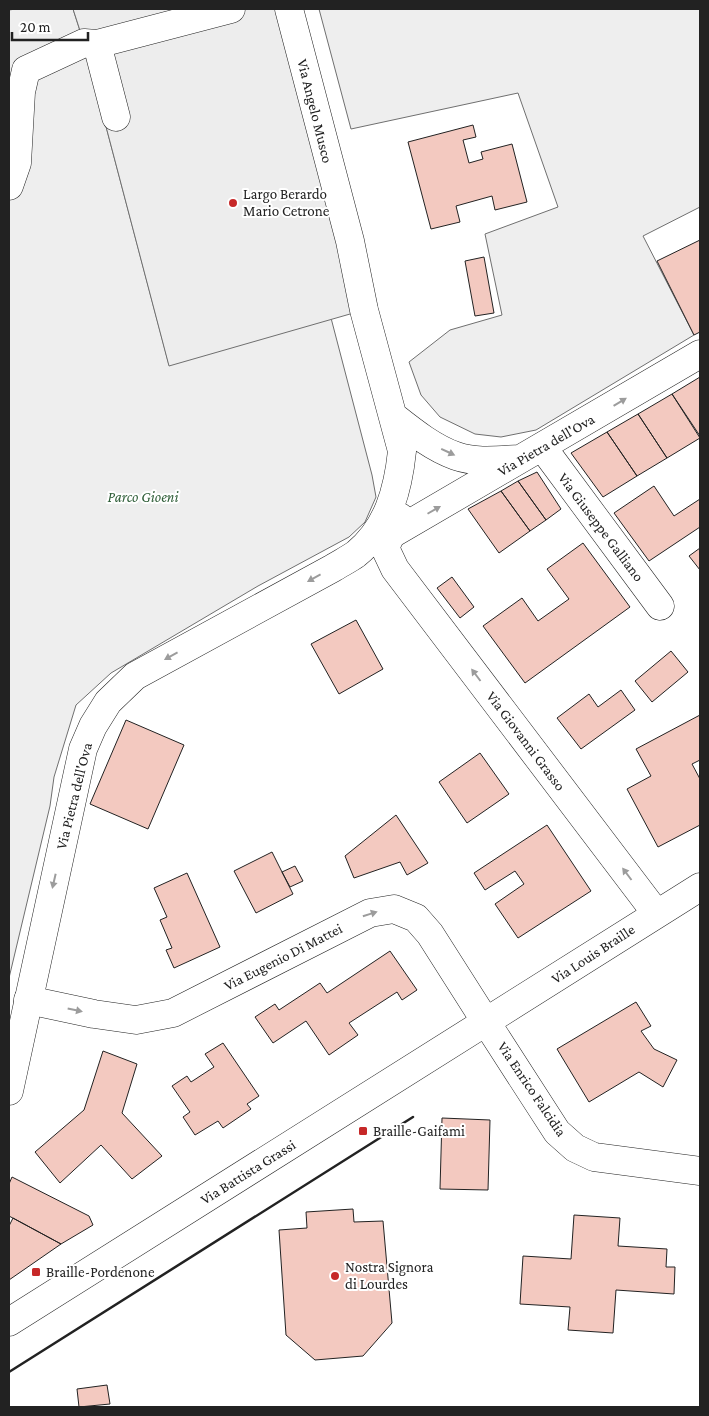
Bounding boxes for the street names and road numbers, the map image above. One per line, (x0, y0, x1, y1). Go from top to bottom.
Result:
street label: Via Angelo Musco (293, 57, 336, 165)
street label: Via Pietra dell'Ova (495, 411, 597, 479)
street label: Via Giuseppe Galliano (554, 470, 647, 585)
street label: Via Giovanni Grasso (483, 688, 569, 794)
street label: Via Pietra dell'Ova (53, 741, 95, 851)
street label: Via Eugenio Di Mattei (221, 920, 345, 995)
street label: Via Louis Braille (548, 921, 638, 987)
street label: Via Enrico Falcidia (494, 1039, 570, 1139)
street label: Via Battista Grassi (198, 1136, 298, 1208)

